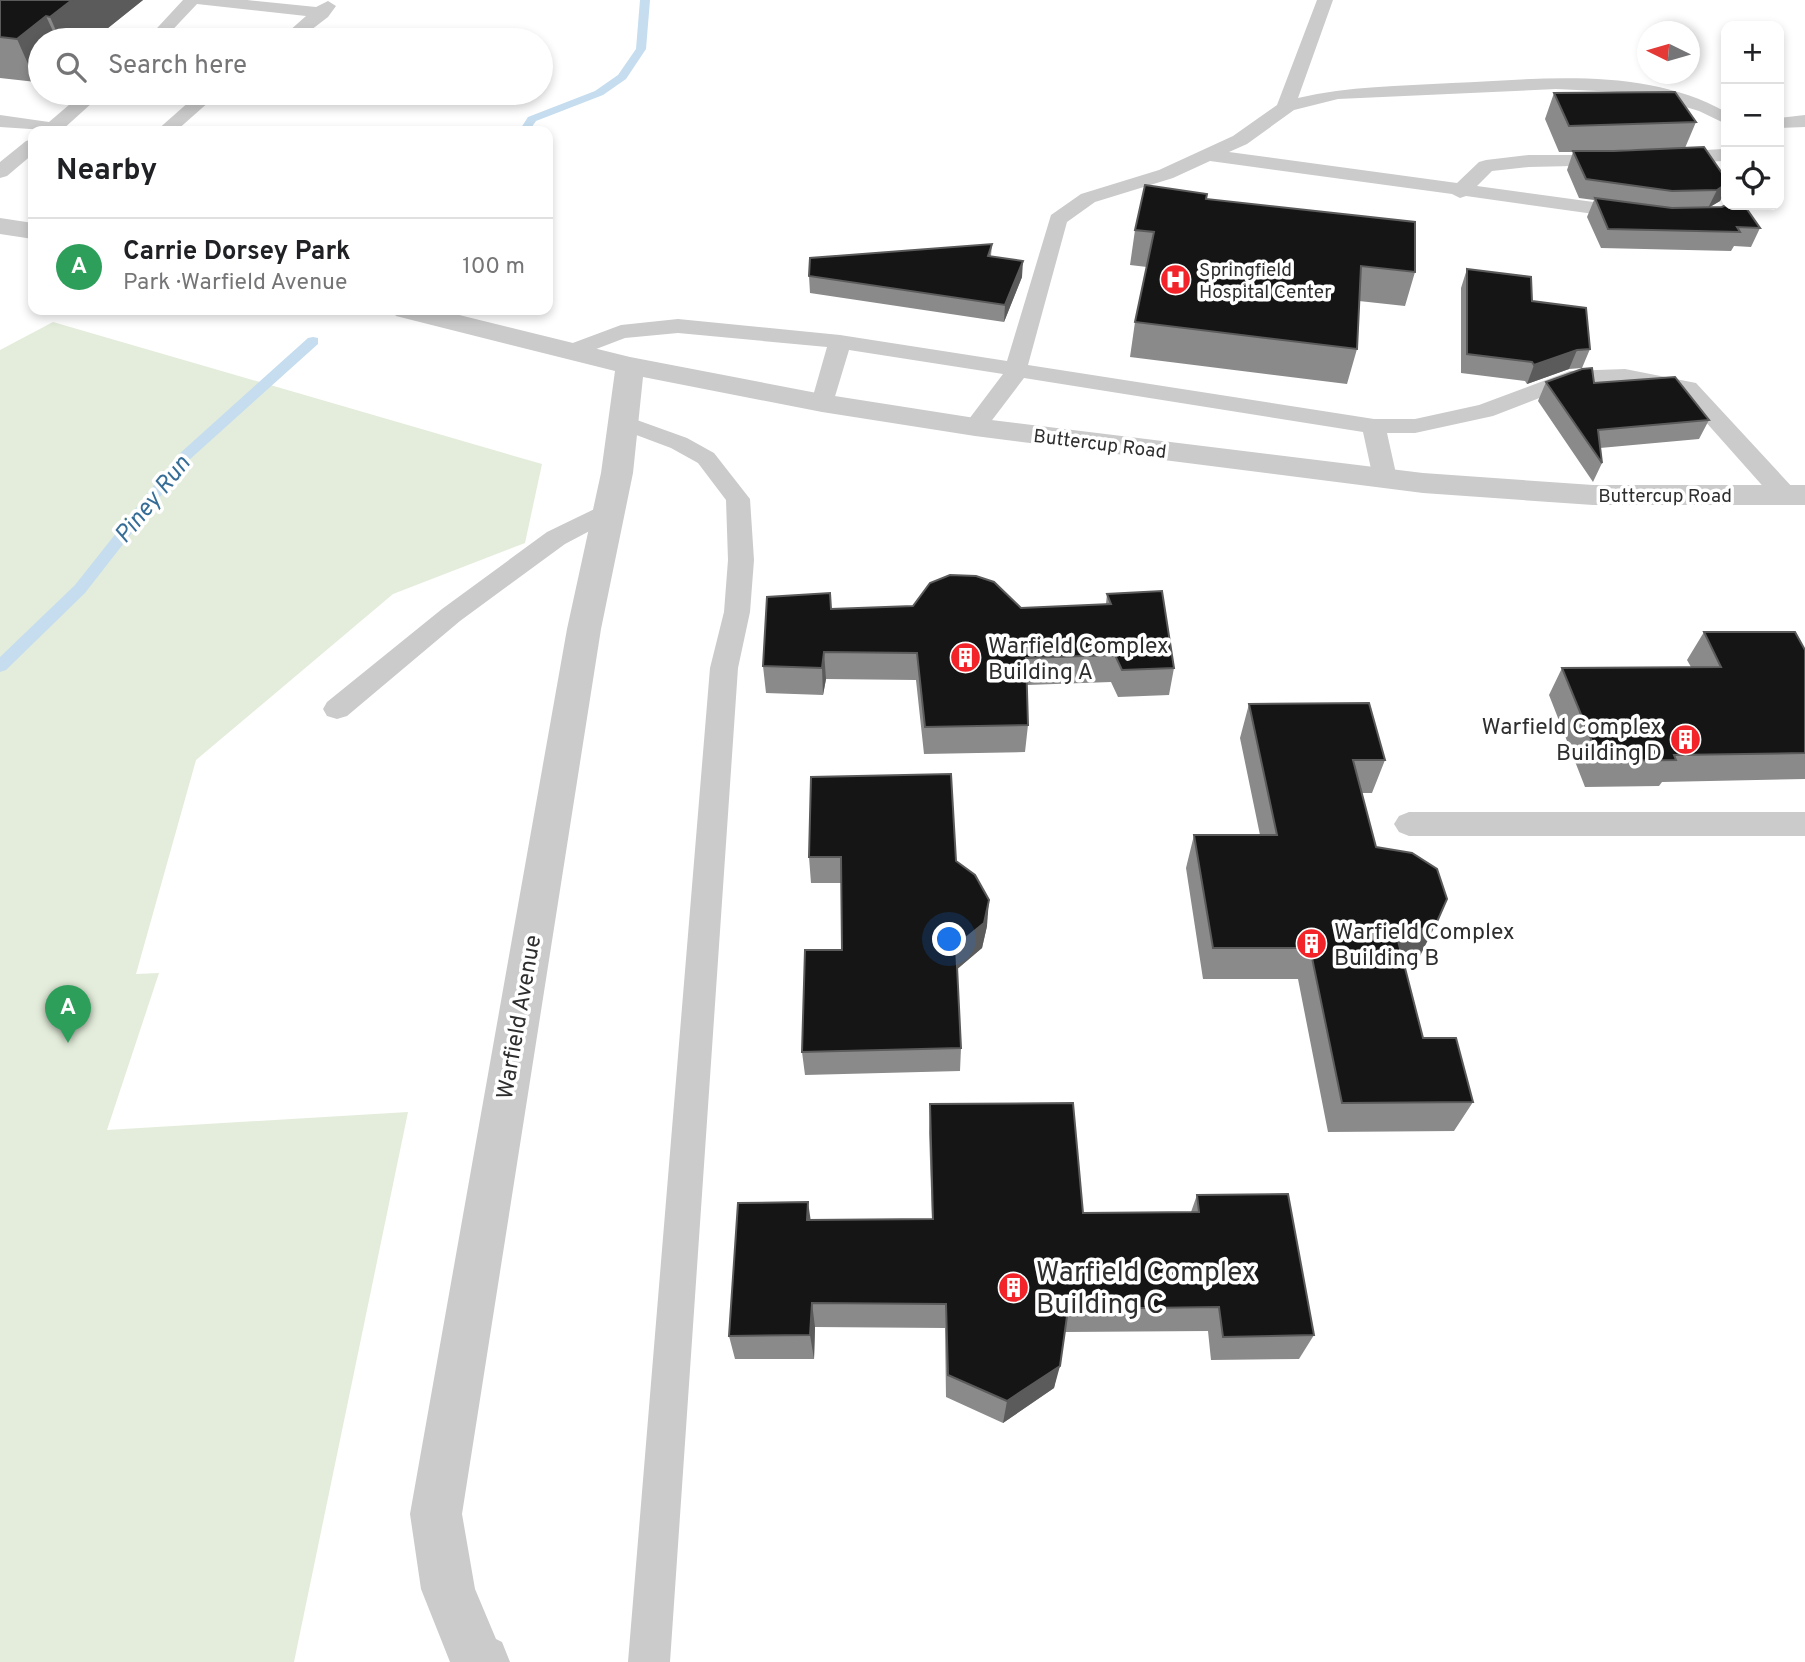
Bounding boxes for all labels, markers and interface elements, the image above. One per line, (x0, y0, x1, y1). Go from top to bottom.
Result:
north arrow (1637, 21, 1700, 84)
map controls (1721, 21, 1784, 210)
button: + (1721, 21, 1784, 84)
search box (28, 28, 553, 105)
icon: search (52, 48, 90, 86)
text: Search here (108, 50, 247, 83)
button: − (1721, 84, 1784, 147)
button: locate (1721, 147, 1784, 210)
text: Nearby (56, 153, 157, 190)
text: Carrie Dorsey Park (123, 236, 351, 269)
text: A (71, 253, 87, 282)
text: 100 m (462, 253, 525, 282)
place label: Springfield Hospital Center (1199, 259, 1332, 305)
hospital icon: Springfield Hospital Center (1159, 263, 1193, 297)
text: Park · Warfield Avenue (123, 269, 347, 298)
street label: Buttercup Road (1032, 425, 1168, 465)
water label: Piney Run (109, 450, 198, 550)
street label: Buttercup Road (1598, 485, 1732, 509)
place label: Warfield Complex Building A (988, 633, 1169, 688)
building icon: Warfield Complex Building A (948, 641, 982, 675)
place label: Warfield Complex Building D (1481, 714, 1662, 769)
building icon: Warfield Complex Building D (1668, 722, 1702, 756)
place label: Warfield Complex Building B (1334, 919, 1515, 974)
your location (932, 922, 966, 956)
building icon: Warfield Complex Building B (1294, 927, 1328, 961)
street label: Warfield Avenue (492, 933, 549, 1102)
pin: A (45, 985, 91, 1043)
place label: Warfield Complex Building C (1036, 1256, 1256, 1324)
building icon: Warfield Complex Building C (996, 1270, 1030, 1304)

